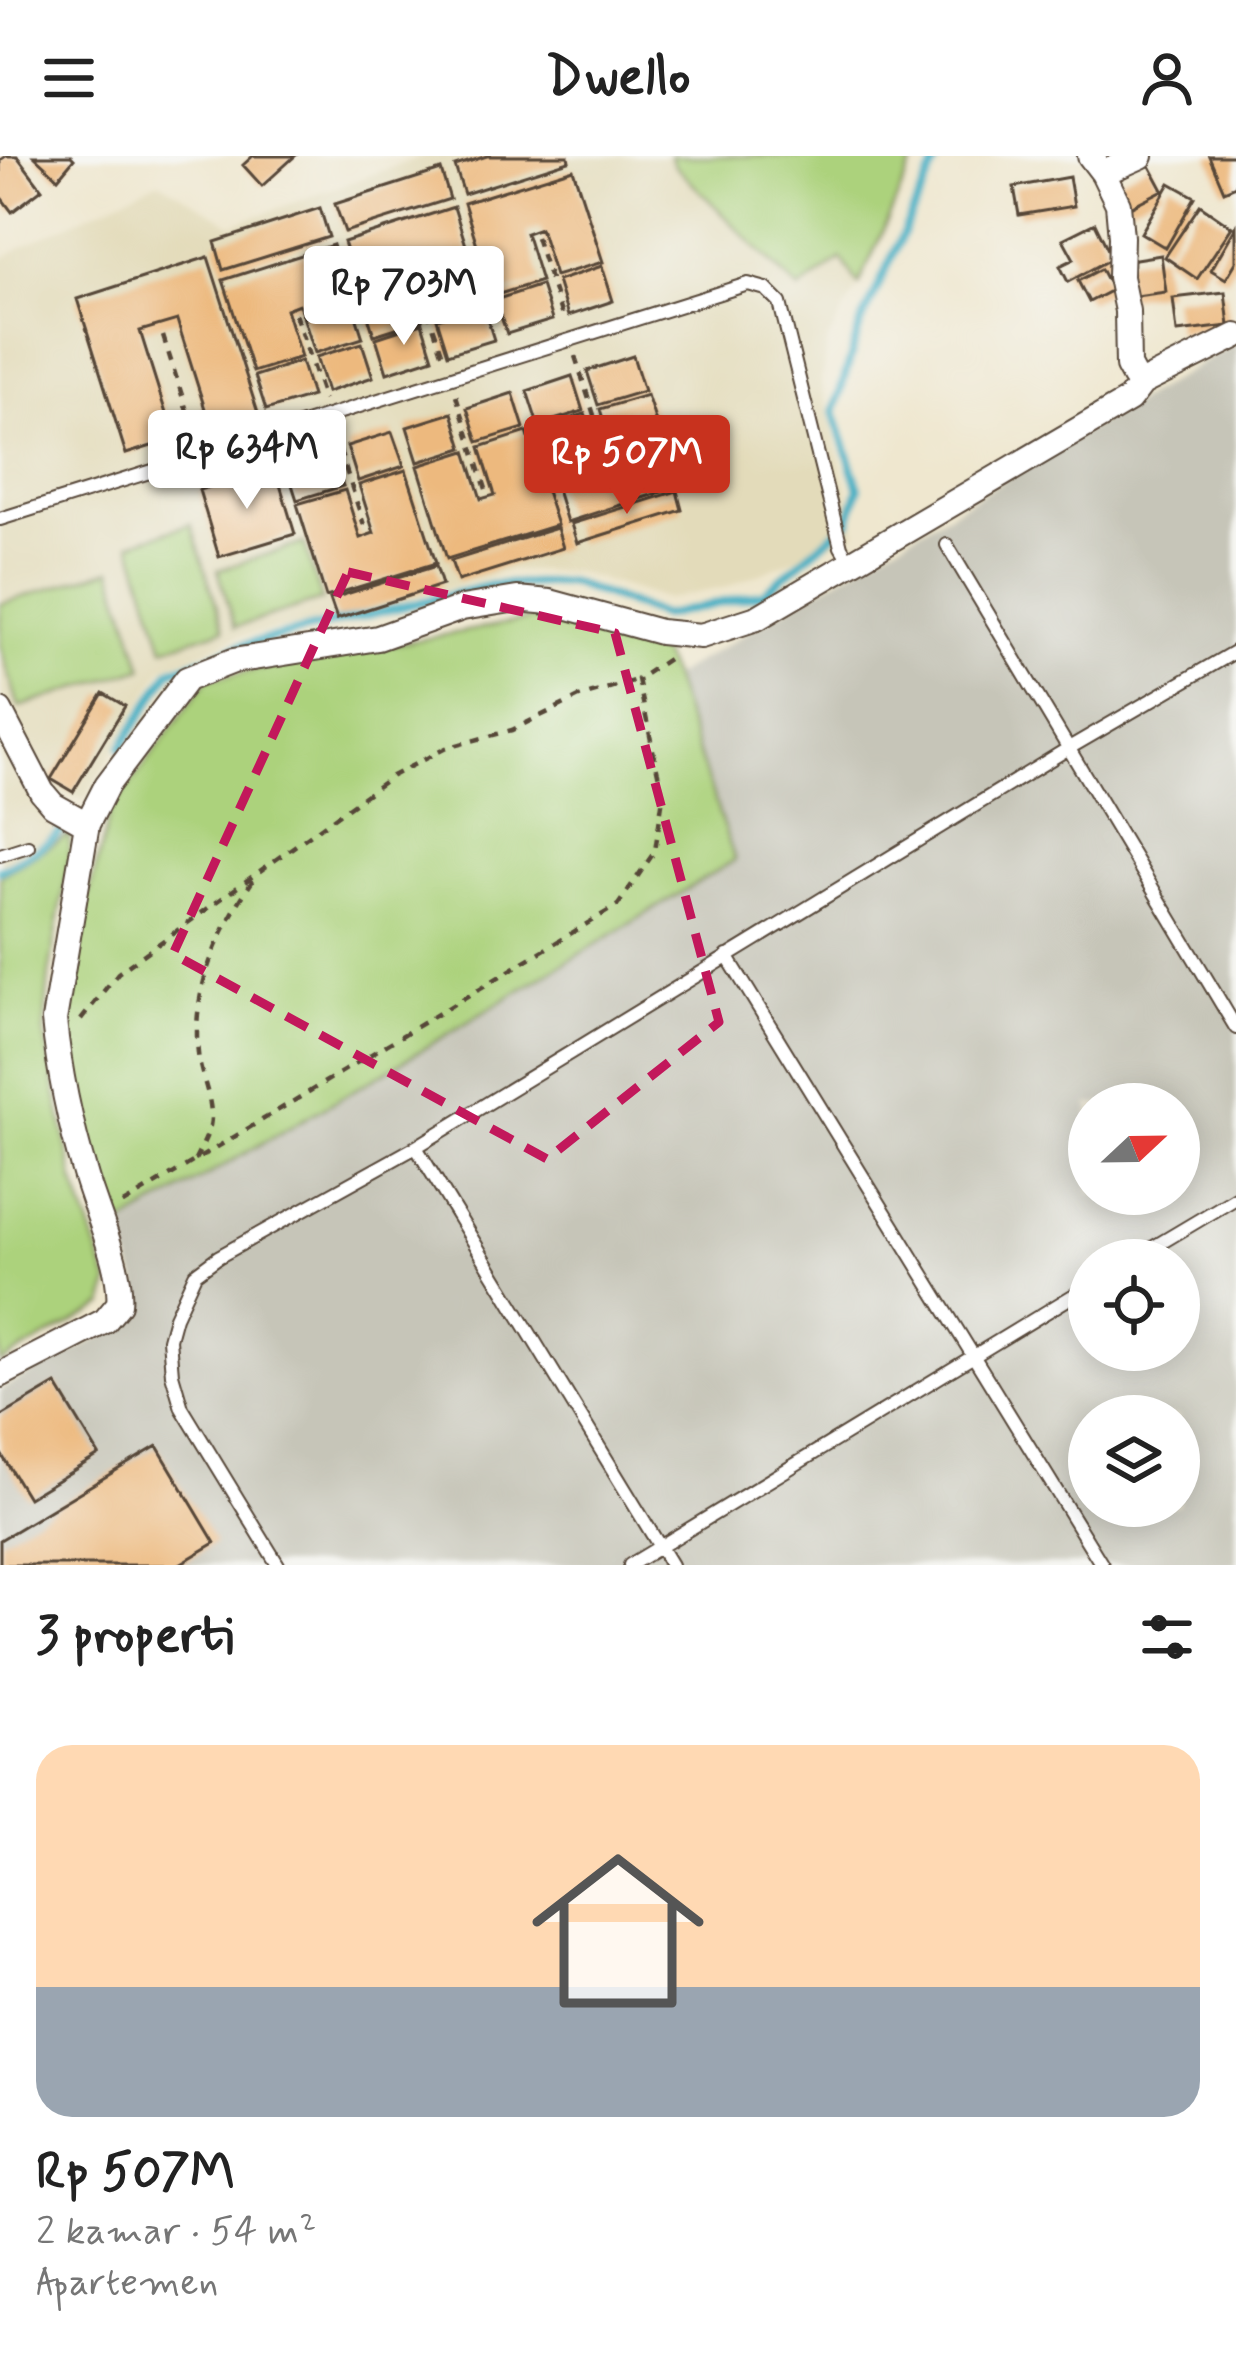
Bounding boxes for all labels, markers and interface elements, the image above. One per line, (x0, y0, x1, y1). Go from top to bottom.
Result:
text: Dwello (545, 43, 691, 114)
icon: menu (36, 45, 102, 111)
icon: person (1134, 45, 1200, 111)
pin: Rp 703M (293, 246, 515, 348)
text: Rp 703M (331, 259, 477, 310)
pin: Rp 634M (136, 410, 358, 512)
pin: Rp 507M (516, 415, 738, 517)
text: Rp 634M (175, 423, 319, 474)
text: Rp 507M (551, 428, 703, 479)
north arrow (1068, 1083, 1200, 1215)
map controls (1068, 1083, 1200, 1527)
button: locate (1068, 1239, 1200, 1371)
button: layers (1068, 1395, 1200, 1527)
text: 3 properti (36, 1604, 234, 1670)
icon: filters (1134, 1604, 1200, 1670)
icon: home (510, 1823, 726, 2039)
text: Rp 507M (36, 2141, 235, 2207)
text: 2 kamar · 54 m² (36, 2207, 316, 2258)
text: Apartemen (36, 2258, 218, 2309)

